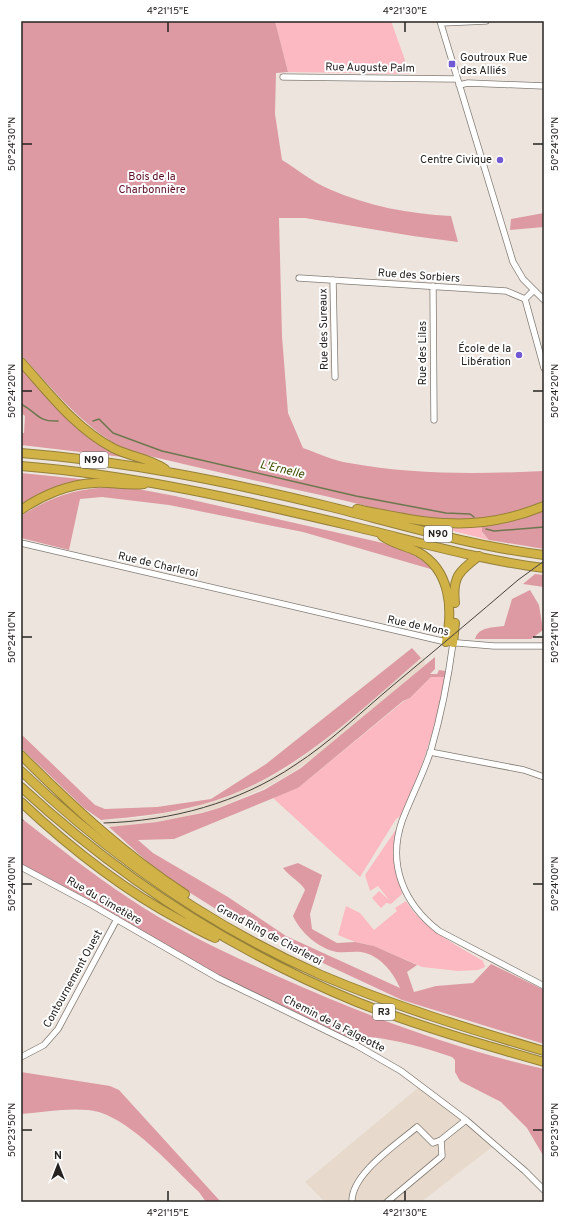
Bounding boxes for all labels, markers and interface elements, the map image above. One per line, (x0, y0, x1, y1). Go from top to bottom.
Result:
text: 4°21'15"E (147, 5, 189, 18)
text: 4°21'30"E (383, 5, 427, 18)
place label: Goutroux Rue des Alliés (460, 51, 528, 78)
marker: Goutroux Rue des Alliés (447, 59, 457, 69)
street label: Rue Auguste Palm (325, 60, 415, 76)
text: 50°24'30"N (6, 117, 19, 171)
text: 50°24'30"N (549, 117, 562, 171)
place label: Centre Civique (420, 153, 492, 167)
marker: Centre Civique (495, 155, 505, 165)
park label: Bois de la Charbonnière (118, 170, 186, 197)
street label: Rue des Sorbiers (377, 266, 461, 286)
street label: Rue des Sureaux (316, 288, 332, 370)
street label: Rue des Lilas (416, 321, 430, 385)
place label: École de la Libération (458, 341, 511, 369)
marker: École de la Libération (514, 350, 524, 360)
text: 50°24'20"N (6, 364, 19, 418)
text: 50°24'20"N (549, 364, 562, 418)
road number: N90 (80, 452, 108, 468)
water label: L'Ernelle (258, 457, 307, 483)
road number: N90 (424, 526, 452, 542)
street label: Rue de Charleroi (117, 549, 199, 581)
text: 50°24'10"N (6, 611, 19, 663)
text: 50°24'10"N (549, 611, 562, 663)
street label: Rue de Mons (386, 613, 450, 639)
text: 50°24'00"N (6, 857, 19, 911)
text: 50°24'00"N (549, 857, 562, 911)
street label: Rue du Cimetière (64, 874, 144, 928)
street label: Grand Ring de Charleroi (214, 901, 324, 969)
street label: Contournement Ouest (40, 928, 106, 1030)
street label: Chemin de la Falgeotte (281, 992, 387, 1056)
road number: R3 (373, 1004, 395, 1020)
text: 50°23'50"N (6, 1103, 19, 1157)
text: 50°23'50"N (549, 1103, 562, 1157)
north arrow (38, 1145, 78, 1185)
text: N (54, 1149, 62, 1163)
text: 4°21'15"E (147, 1207, 189, 1220)
text: 4°21'30"E (383, 1207, 427, 1220)

